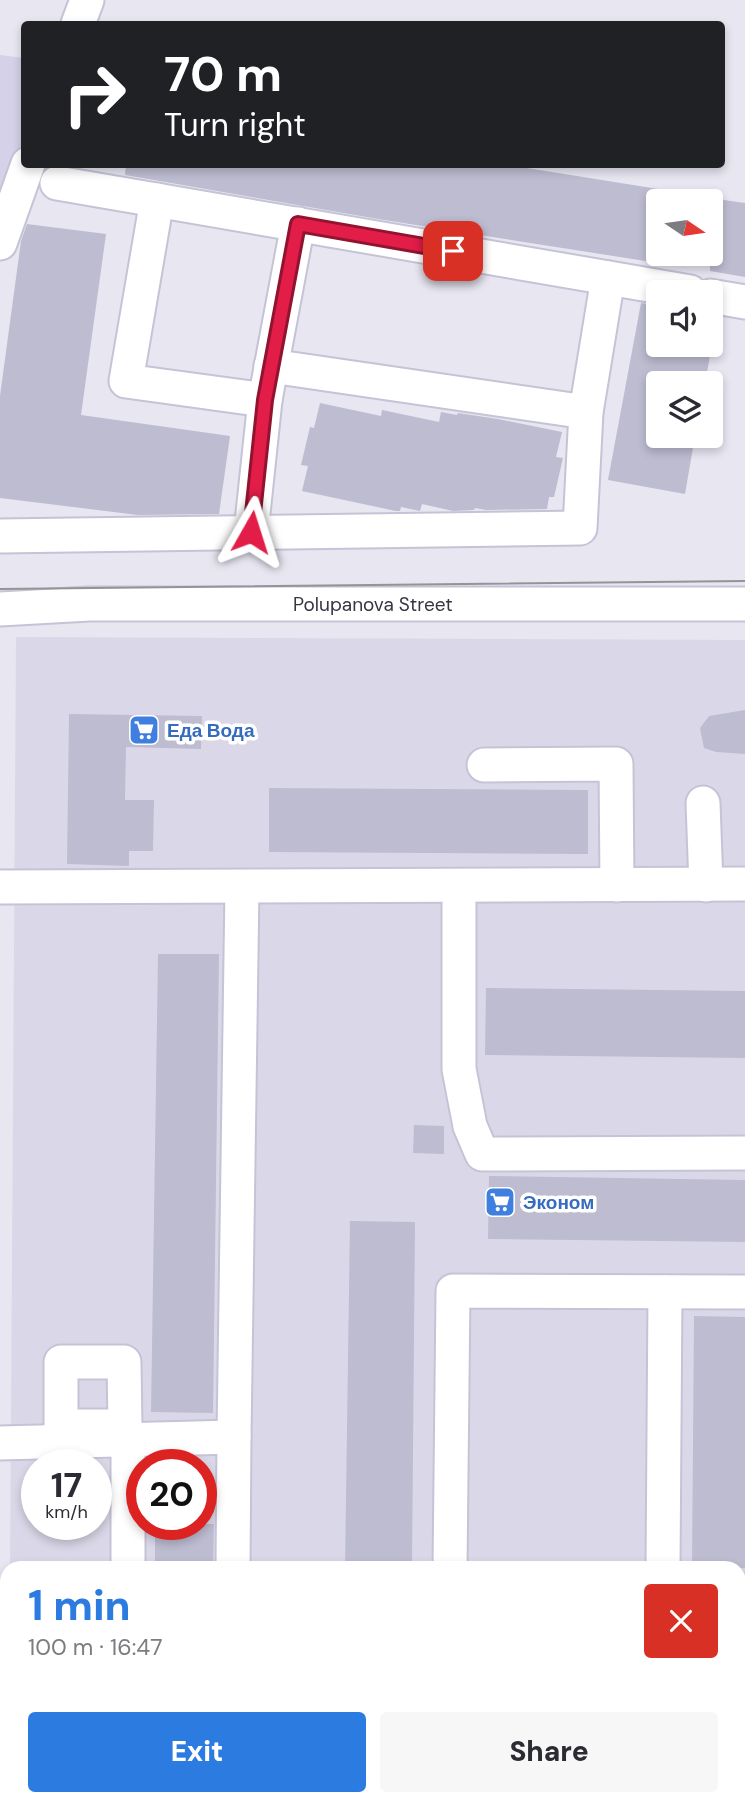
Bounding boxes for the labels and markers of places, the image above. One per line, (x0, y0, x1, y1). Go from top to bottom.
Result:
pin (423, 221, 483, 281)
supermarket icon: Еда Вода (127, 713, 161, 747)
place label: Еда Вода (167, 718, 255, 743)
supermarket icon: Эконом (483, 1185, 517, 1219)
place label: Эконом (523, 1190, 594, 1215)

